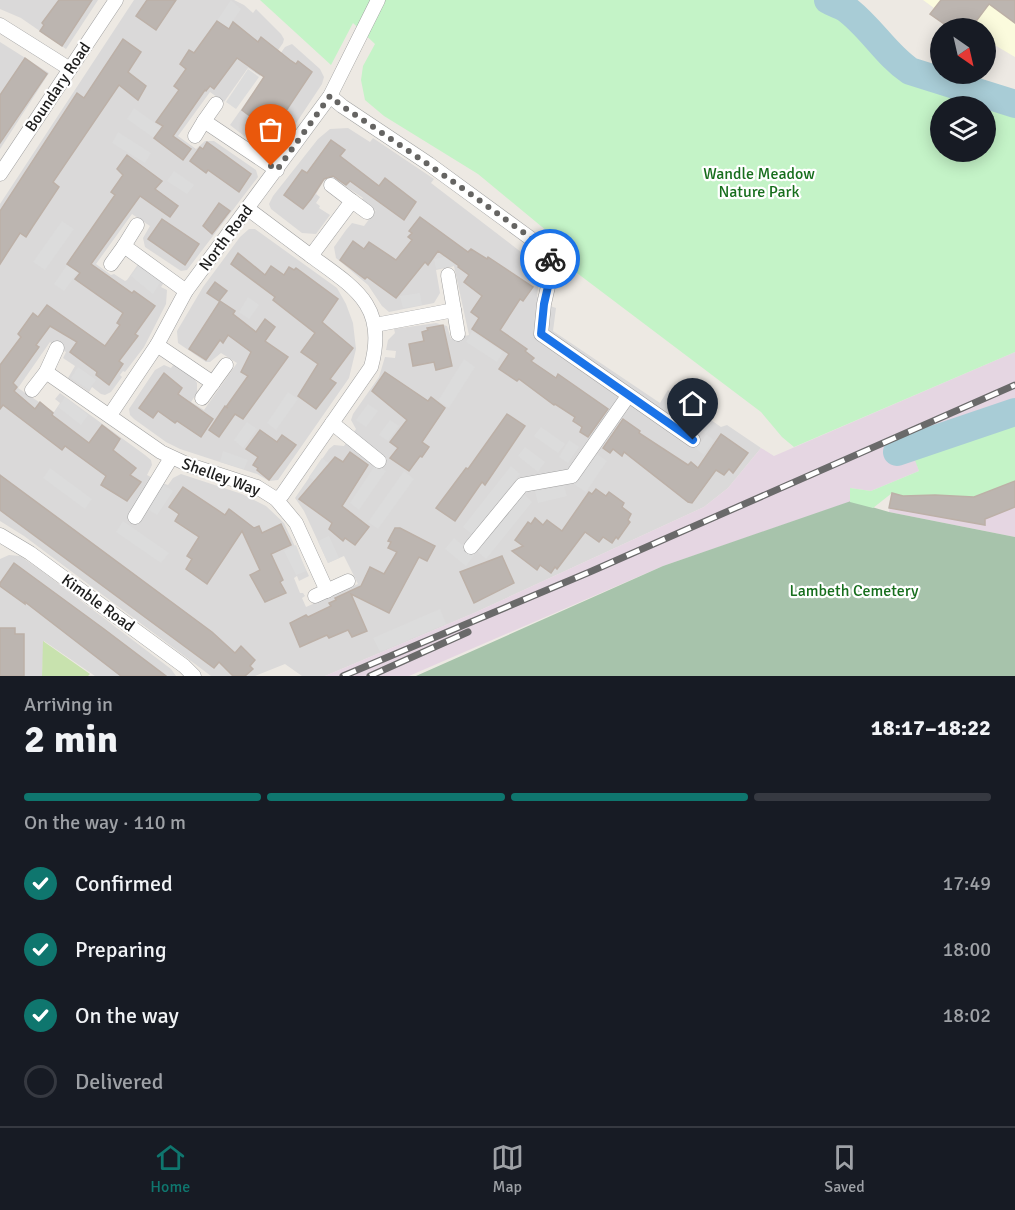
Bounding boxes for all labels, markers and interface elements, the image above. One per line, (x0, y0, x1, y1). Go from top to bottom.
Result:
north arrow (930, 18, 996, 84)
map controls (930, 18, 996, 162)
street label: Boundary Road (21, 38, 95, 136)
button: layers (930, 96, 996, 162)
pin (245, 104, 296, 166)
icon: bag (254, 113, 287, 146)
park label: Wandle Meadow Nature Park (703, 164, 815, 202)
street label: North Road (195, 201, 257, 275)
courier (520, 229, 580, 289)
icon: bike (534, 243, 567, 276)
pin (667, 378, 718, 440)
icon: home (676, 387, 709, 420)
street label: Shelley Way (179, 454, 263, 501)
street label: Kimble Road (58, 570, 138, 636)
park label: Lambeth Cemetery (790, 581, 919, 601)
text: Arriving in (24, 692, 113, 717)
text: 18:17–18:22 (871, 714, 991, 741)
text: 2 min (24, 715, 118, 763)
text: On the way · 110 m (24, 810, 186, 835)
icon: check (24, 867, 57, 900)
text: Confirmed (75, 870, 173, 897)
text: 17:49 (942, 871, 991, 896)
icon: check (24, 933, 57, 966)
text: Preparing (75, 936, 167, 963)
text: 18:00 (942, 937, 991, 962)
icon: check (24, 999, 57, 1032)
text: On the way (75, 1002, 179, 1029)
text: 18:02 (942, 1003, 991, 1028)
text: Delivered (75, 1068, 163, 1095)
tab: Home (150, 1141, 190, 1197)
tab: Map (491, 1141, 524, 1197)
tab: Saved (824, 1141, 865, 1197)

